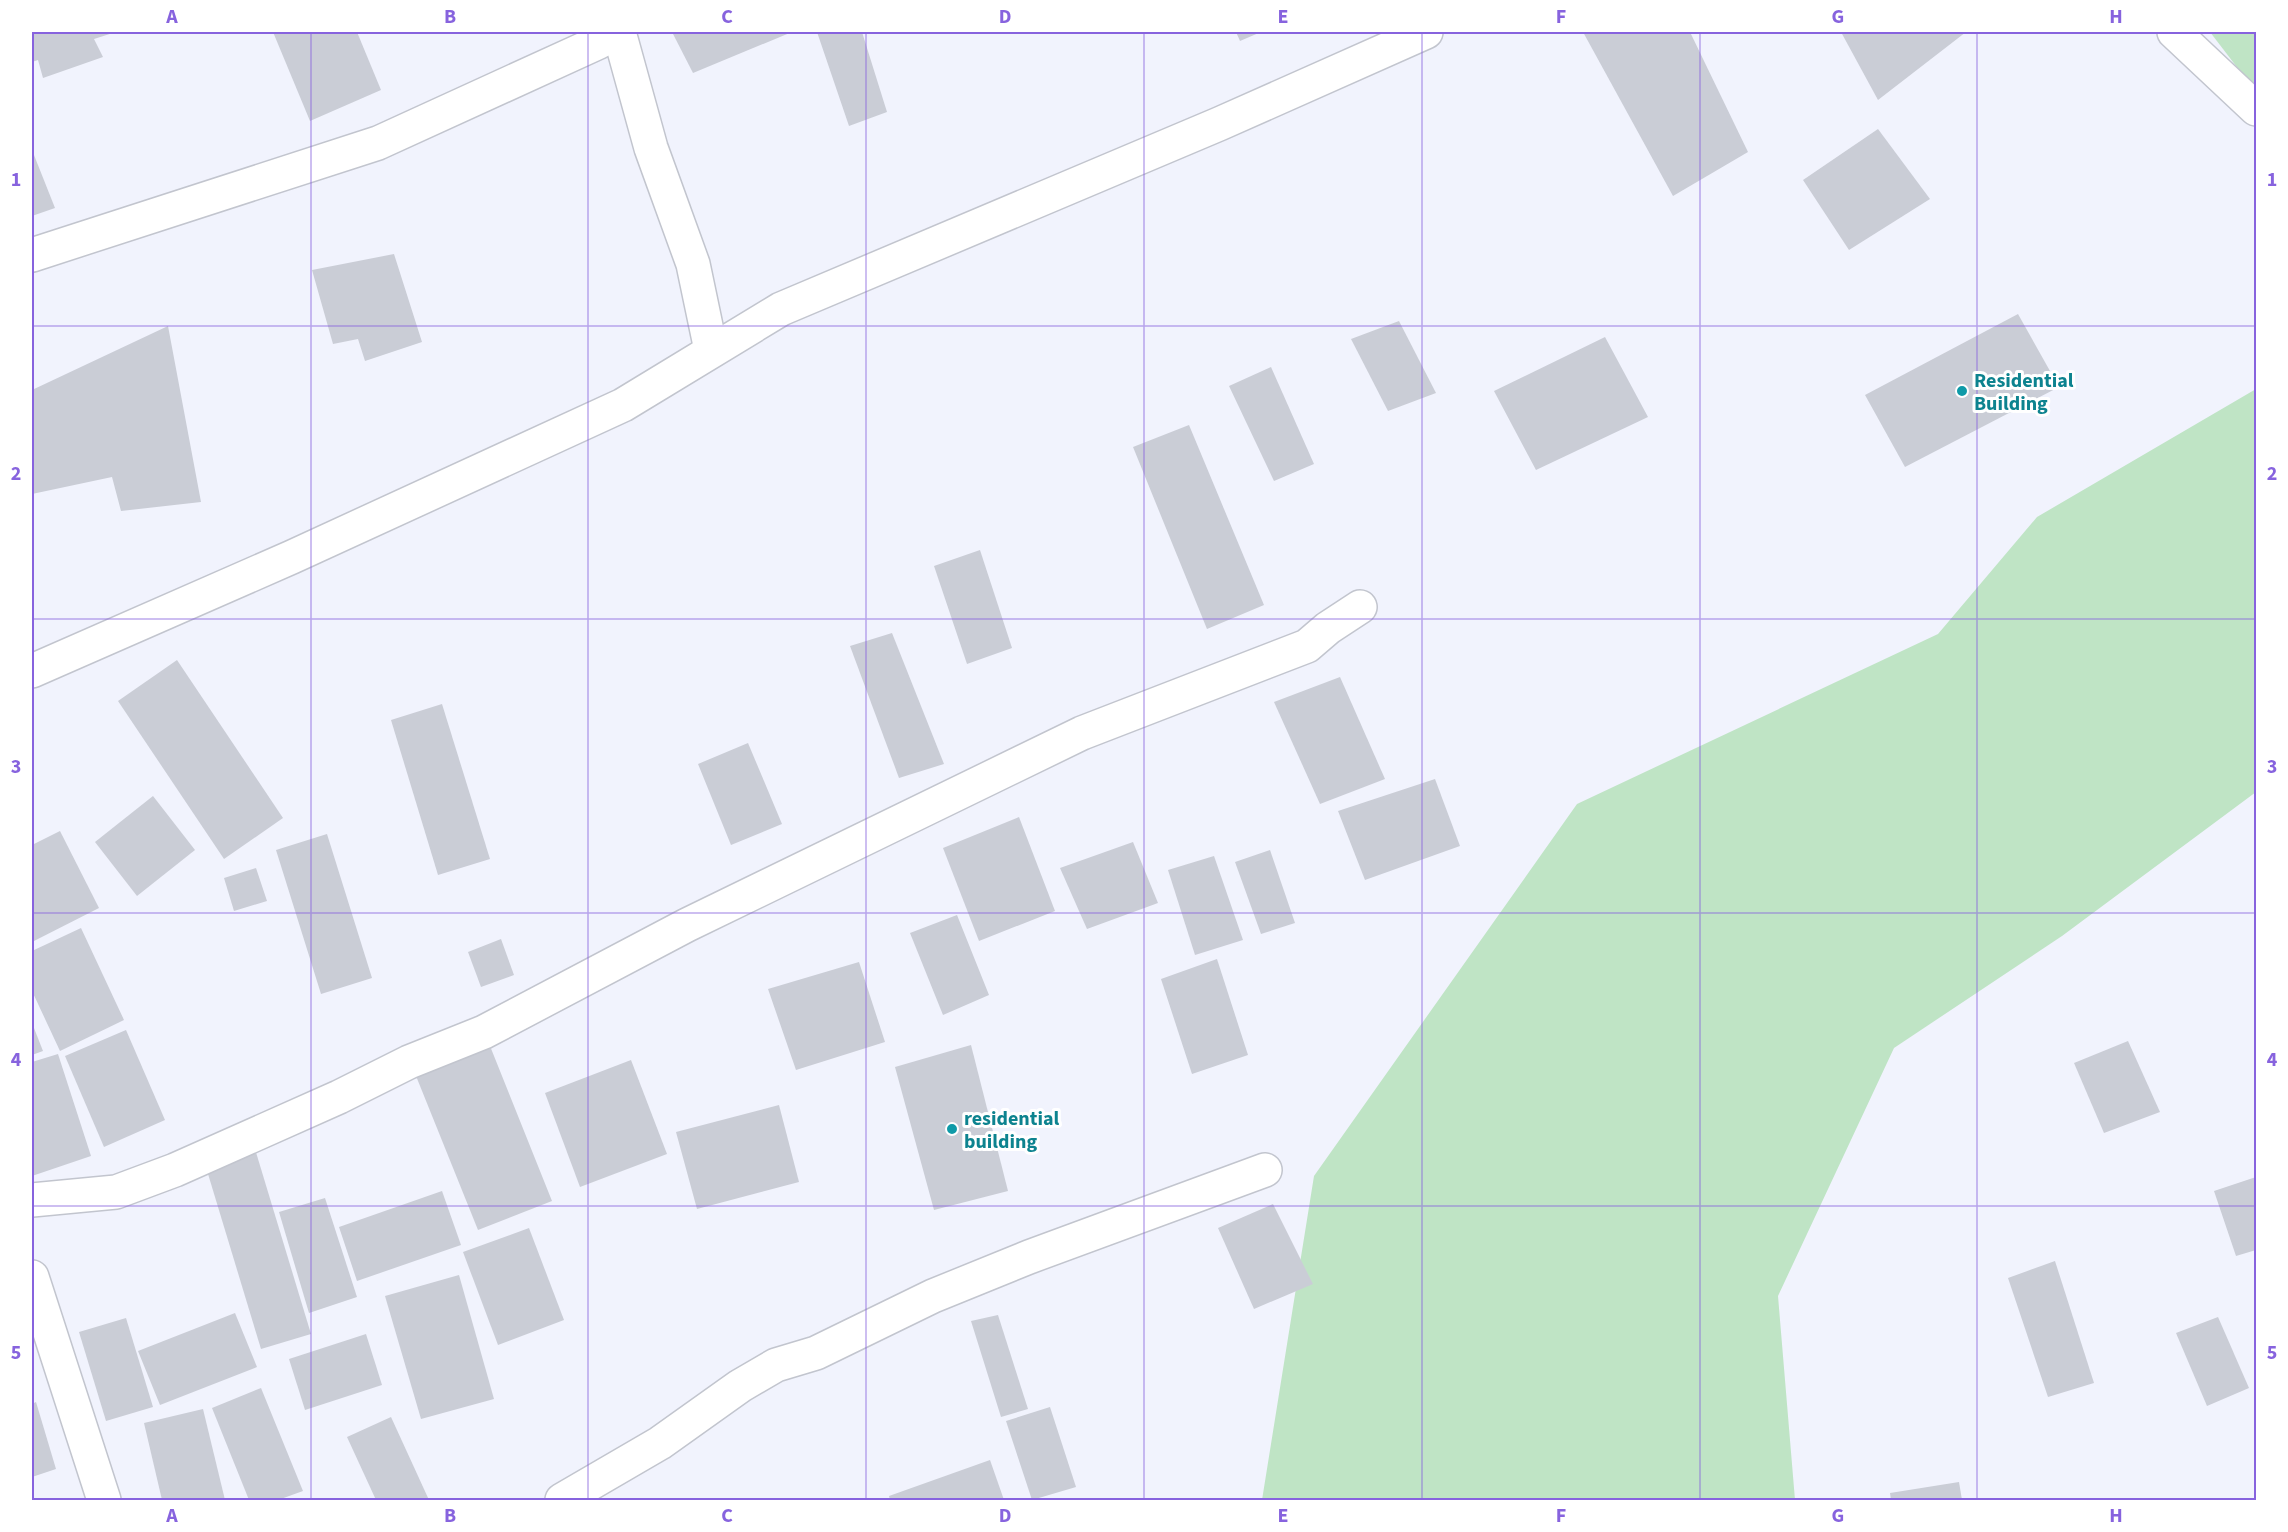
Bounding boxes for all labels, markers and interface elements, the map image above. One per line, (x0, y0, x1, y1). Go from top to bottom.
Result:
text: A (165, 3, 178, 31)
text: B (444, 3, 456, 31)
text: C (721, 3, 733, 31)
text: D (999, 3, 1011, 31)
text: E (1278, 3, 1288, 31)
text: F (1556, 3, 1566, 31)
text: G (1832, 3, 1844, 31)
text: H (2109, 3, 2123, 31)
text: 1 (11, 166, 21, 194)
text: 1 (2267, 166, 2277, 194)
place label: Residential Building (1974, 367, 2074, 418)
marker: Residential Building (1955, 384, 1969, 398)
text: 2 (11, 460, 21, 488)
text: 2 (2267, 460, 2277, 488)
text: 3 (11, 753, 21, 781)
text: 3 (2267, 753, 2277, 781)
text: 4 (11, 1046, 22, 1074)
text: 4 (2267, 1046, 2278, 1074)
place label: residential building (964, 1105, 1059, 1156)
marker: residential building (945, 1122, 959, 1136)
text: 5 (11, 1339, 21, 1367)
text: 5 (2267, 1339, 2277, 1367)
text: A (165, 1502, 178, 1530)
text: B (444, 1502, 456, 1530)
text: C (721, 1502, 733, 1530)
text: D (999, 1502, 1011, 1530)
text: E (1278, 1502, 1288, 1530)
text: F (1556, 1502, 1566, 1530)
text: G (1832, 1502, 1844, 1530)
text: H (2109, 1502, 2123, 1530)

